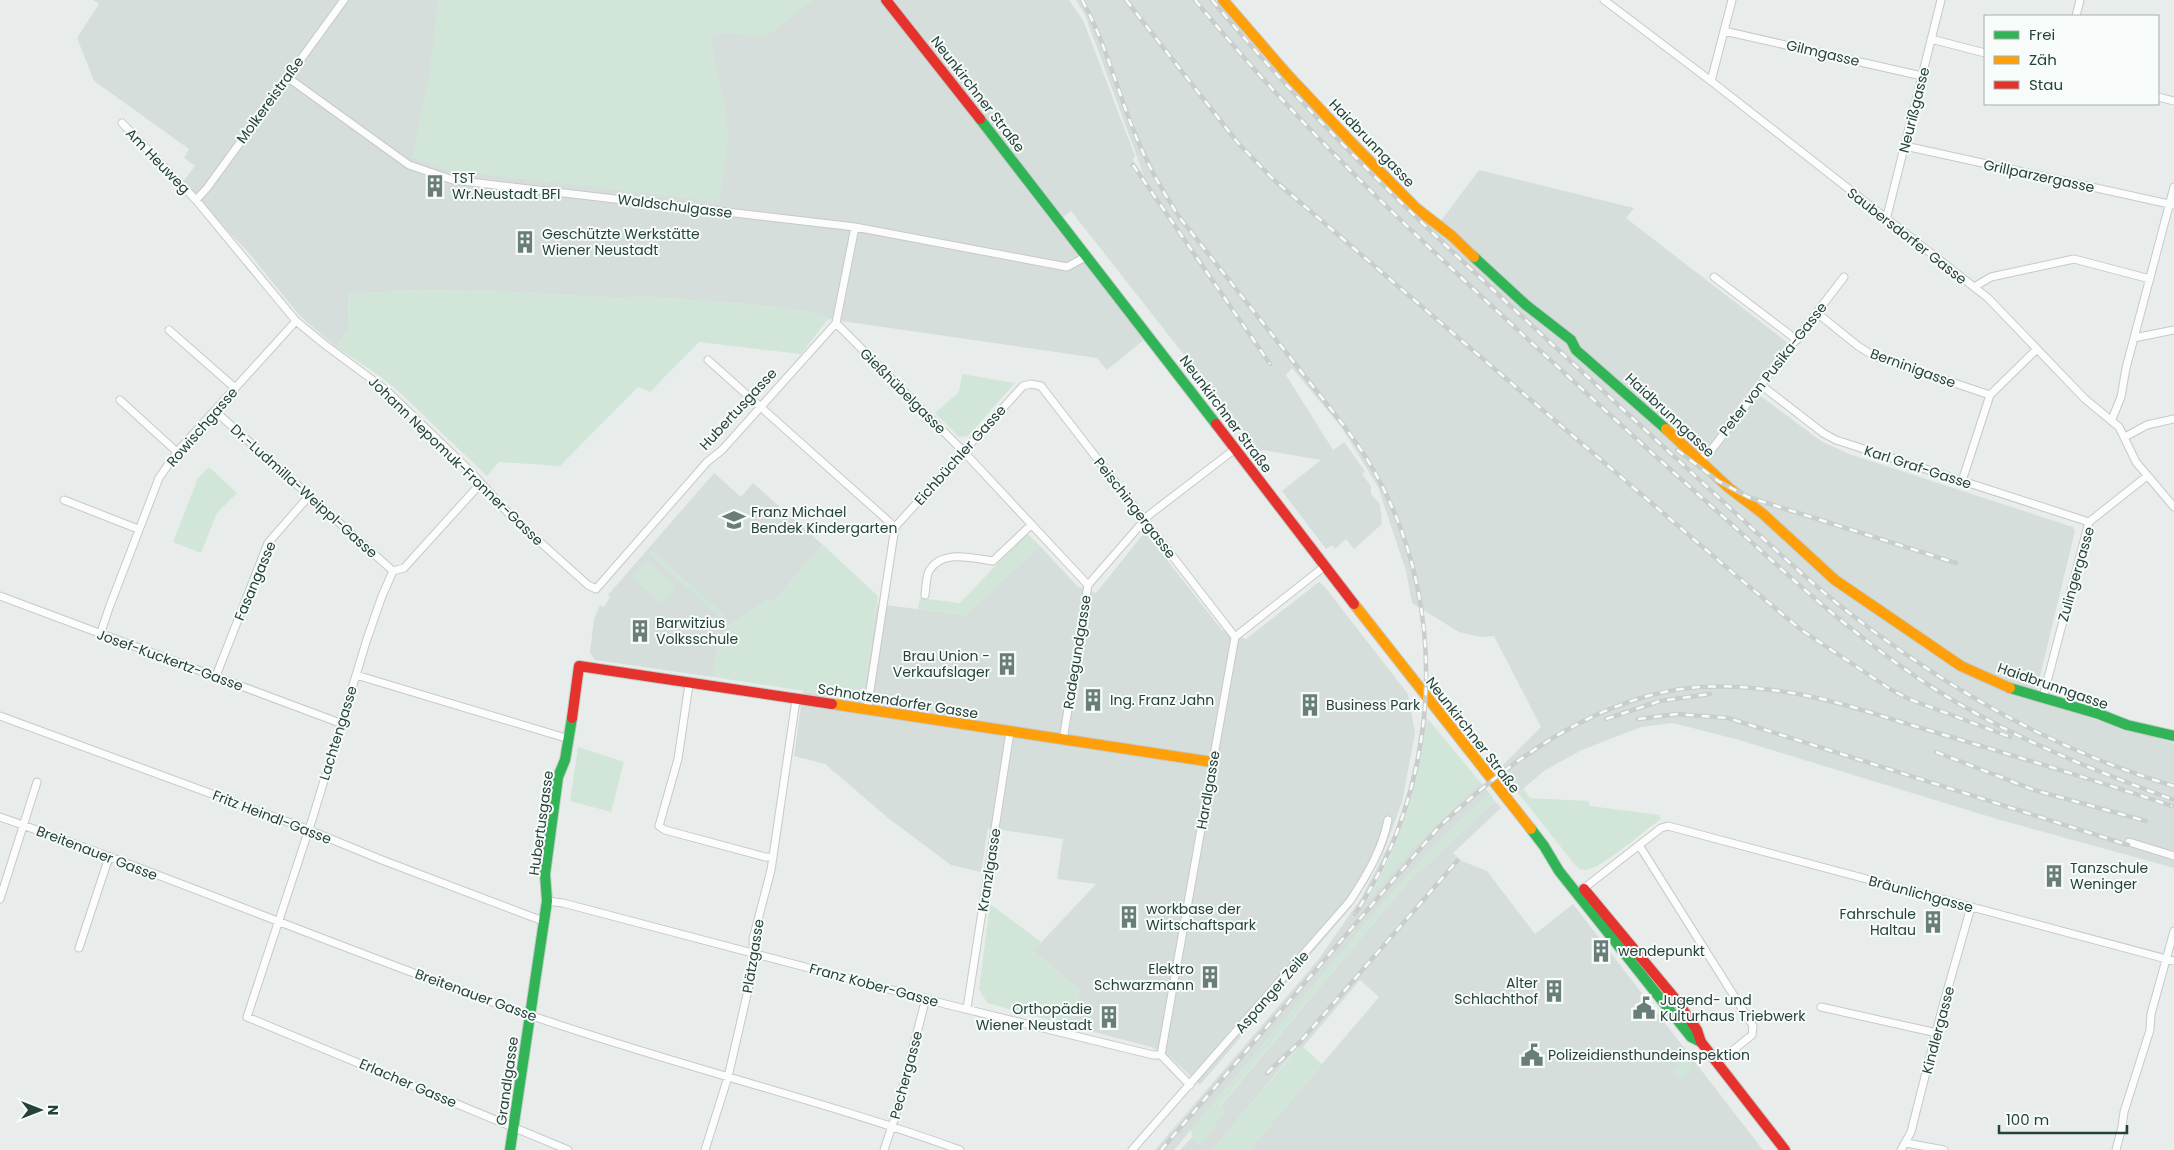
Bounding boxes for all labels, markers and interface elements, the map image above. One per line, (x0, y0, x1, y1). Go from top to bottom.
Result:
legend (1984, 15, 2159, 105)
text: Frei (2029, 24, 2055, 45)
street label: Neunkirchner Straße (926, 32, 1030, 157)
street label: Gilmgasse (1784, 35, 1862, 71)
text: Zäh (2029, 49, 2057, 70)
street label: Molkereistraße (232, 52, 309, 148)
street label: Neurißgasse (1894, 65, 1934, 155)
text: Stau (2029, 74, 2063, 95)
street label: Haidbrunngasse (1325, 94, 1420, 192)
street label: Am Heuweg (121, 124, 195, 198)
street label: Grillparzergasse (1982, 154, 2097, 198)
place label: TST Wr.Neustadt BFI (452, 168, 561, 204)
building icon: TST Wr.Neustadt BFI (422, 173, 448, 199)
street label: Saubersdorfer Gasse (1843, 183, 1971, 289)
street label: Waldschulgasse (616, 189, 734, 223)
place label: Geschützte Werkstätte Wiener Neustadt (542, 224, 700, 260)
building icon: Geschützte Werkstätte Wiener Neustadt (512, 229, 538, 255)
street label: Peter von Pusika-Gasse (1714, 298, 1832, 440)
street label: Berninigasse (1868, 343, 1959, 393)
street label: Gießhübelgasse (856, 344, 951, 439)
street label: Neunkirchner Straße (1175, 351, 1277, 477)
street label: Hubertusgasse (695, 363, 782, 454)
street label: Haidbrunngasse (1621, 368, 1719, 462)
street label: Johann Nepomuk-Fronner-Gasse (364, 372, 548, 550)
street label: Rowischgasse (162, 383, 242, 471)
street label: Eichbüchler Gasse (910, 400, 1011, 510)
street label: Dr.-Ludmilla-Weippl-Gasse (226, 419, 382, 563)
street label: Karl Graf-Gasse (1862, 440, 1975, 494)
street label: Peischingergasse (1089, 453, 1181, 563)
place label: Franz Michael Bendek Kindergarten (751, 502, 897, 538)
school or university icon: Franz Michael Bendek Kindergarten (721, 507, 747, 533)
street label: Zulingergasse (2053, 524, 2099, 624)
street label: Fasangasse (229, 538, 281, 624)
street label: Radegundgasse (1058, 593, 1096, 710)
place label: Barwitzius Volksschule (656, 613, 739, 649)
building icon: Barwitzius Volksschule (627, 618, 653, 644)
street label: Josef-Kuckertz-Gasse (94, 624, 246, 696)
place label: Brau Union - Verkaufslager (893, 646, 990, 682)
building icon: Brau Union - Verkaufslager (994, 651, 1020, 677)
street label: Haidbrunngasse (1995, 658, 2111, 714)
street label: Neunkirchner Straße (1421, 673, 1525, 798)
street label: Schnotzendorfer Gasse (816, 678, 980, 724)
street label: Lachtengasse (314, 683, 362, 783)
building icon: Ing. Franz Jahn (1080, 687, 1106, 713)
place label: Ing. Franz Jahn (1110, 690, 1214, 710)
building icon: Business Park (1297, 692, 1323, 718)
place label: Business Park (1326, 695, 1421, 715)
street label: Hardlgasse (1191, 749, 1225, 831)
street label: Hubertusgasse (524, 769, 558, 877)
street label: Fritz Heindl-Gasse (210, 785, 335, 849)
street label: Breitenauer Gasse (33, 821, 161, 885)
street label: Kranzlgasse (973, 827, 1006, 913)
place label: Tanzschule Weninger (2070, 858, 2149, 894)
building icon: Tanzschule Weninger (2041, 863, 2067, 889)
street label: Bräunlichgasse (1866, 870, 1976, 918)
place label: workbase der Wirtschaftspark (1146, 899, 1257, 935)
building icon: workbase der Wirtschaftspark (1116, 904, 1142, 930)
place label: Fahrschule Haltau (1839, 904, 1916, 940)
building icon: Fahrschule Haltau (1920, 909, 1946, 935)
street label: Plätzgasse (737, 917, 769, 994)
building icon: wendepunkt (1588, 938, 1614, 964)
place label: wendepunkt (1618, 941, 1705, 961)
street label: Aspanger Zeile (1230, 946, 1314, 1038)
street label: Franz Kober-Gasse (807, 958, 941, 1012)
place label: Elektro Schwarzmann (1094, 959, 1194, 995)
street label: Breitenauer Gasse (412, 964, 540, 1026)
building icon: Elektro Schwarzmann (1197, 964, 1223, 990)
place label: Alter Schlachthof (1454, 973, 1538, 1009)
building icon: Alter Schlachthof (1541, 978, 1567, 1004)
street label: Kindlergasse (1917, 984, 1959, 1076)
place label: Jugend- und Kulturhaus Triebwerk (1660, 990, 1806, 1026)
public building icon: Jugend- und Kulturhaus Triebwerk (1631, 995, 1657, 1021)
place label: Orthopädie Wiener Neustadt (976, 999, 1092, 1035)
building icon: Orthopädie Wiener Neustadt (1096, 1004, 1122, 1030)
street label: Pechergasse (885, 1028, 927, 1121)
street label: Grandlgasse (491, 1035, 523, 1127)
public building icon: Polizeidiensthundeinspektion (1519, 1042, 1545, 1068)
place label: Polizeidiensthundeinspektion (1548, 1045, 1750, 1065)
street label: Erlacher Gasse (356, 1053, 460, 1113)
north arrow (15, 1085, 65, 1135)
scale bar (1999, 1102, 2126, 1134)
text: N (43, 1105, 63, 1115)
text: 100 m (2006, 1109, 2049, 1130)

